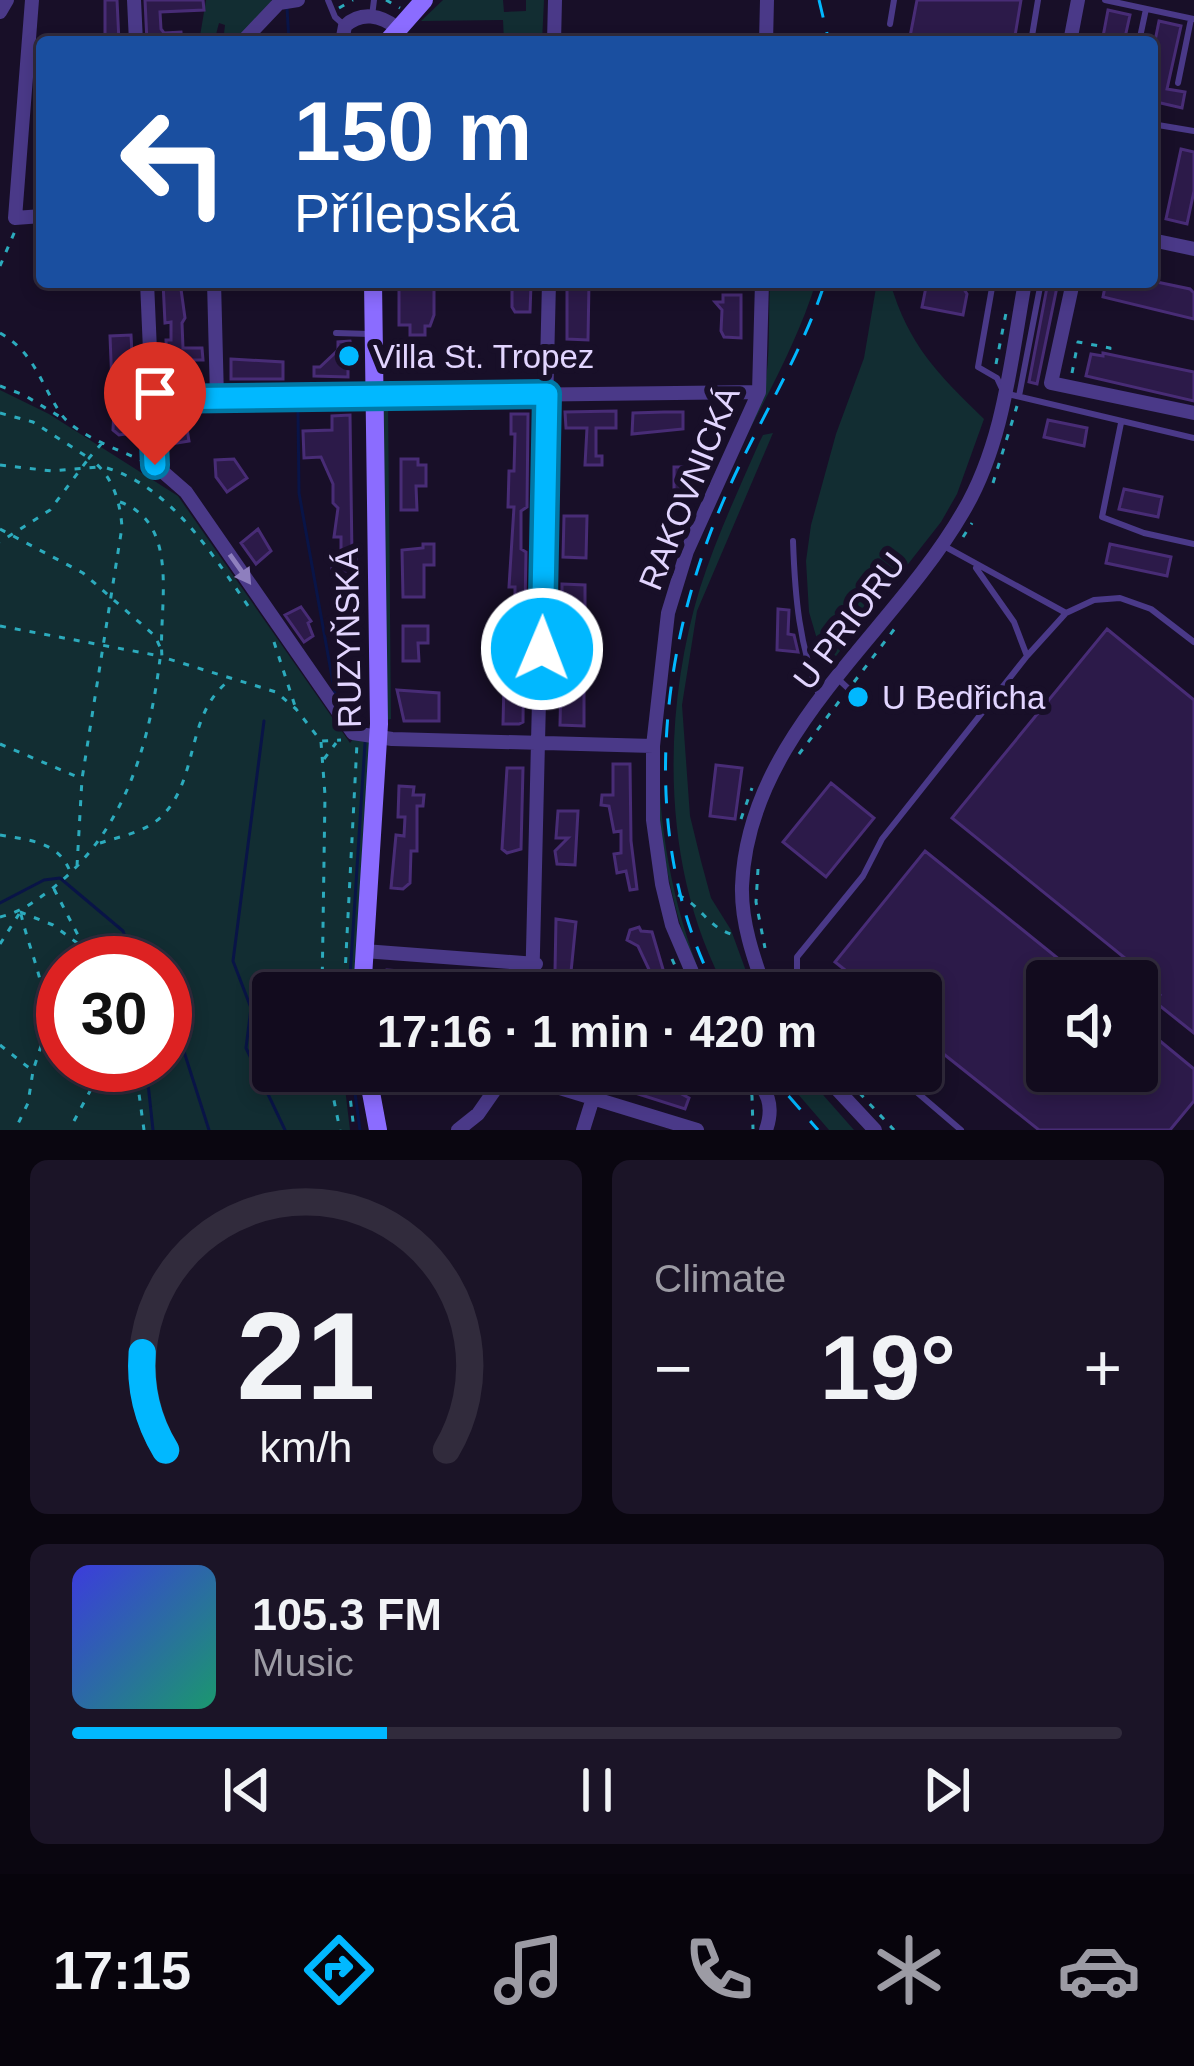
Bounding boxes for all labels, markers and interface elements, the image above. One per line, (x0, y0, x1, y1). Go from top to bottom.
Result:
icon: left (96, 84, 252, 240)
text: 150 m (294, 84, 532, 178)
text: Přílepská (294, 183, 519, 243)
place label: Villa St. Tropez (373, 338, 594, 375)
pin (104, 342, 206, 465)
marker: Villa St. Tropez (336, 343, 362, 369)
icon: arrive (122, 360, 188, 426)
street label: RAKOVNICKÁ (631, 381, 747, 595)
street label: U PRIORU (786, 545, 912, 697)
street label: RUZYŇSKÁ (328, 548, 368, 728)
one-way arrow (228, 552, 251, 585)
position arrow (479, 586, 605, 712)
place label: U Bedřicha (882, 679, 1046, 716)
marker: U Bedřicha (845, 684, 871, 710)
speed limit sign: 30 (36, 936, 192, 1092)
map controls (1026, 960, 1158, 1092)
button: sound (1026, 960, 1158, 1092)
text: 17:16 · 1 min · 420 m (377, 1006, 817, 1057)
text: Climate (654, 1257, 786, 1300)
text: 21 (237, 1286, 375, 1425)
text: 19° (820, 1318, 956, 1418)
text: − (654, 1331, 693, 1405)
text: + (1083, 1331, 1122, 1405)
text: km/h (260, 1423, 352, 1471)
text: 105.3 FM (252, 1589, 442, 1640)
text: Music (252, 1641, 354, 1684)
icon: previous (214, 1757, 280, 1823)
icon: pause (564, 1757, 630, 1823)
icon: next (914, 1757, 980, 1823)
icon: directions (297, 1928, 381, 2012)
icon: music (487, 1928, 571, 2012)
icon: phone (677, 1928, 761, 2012)
icon: climate (867, 1928, 951, 2012)
icon: car (1057, 1928, 1141, 2012)
text: 17:15 (53, 1940, 191, 2000)

